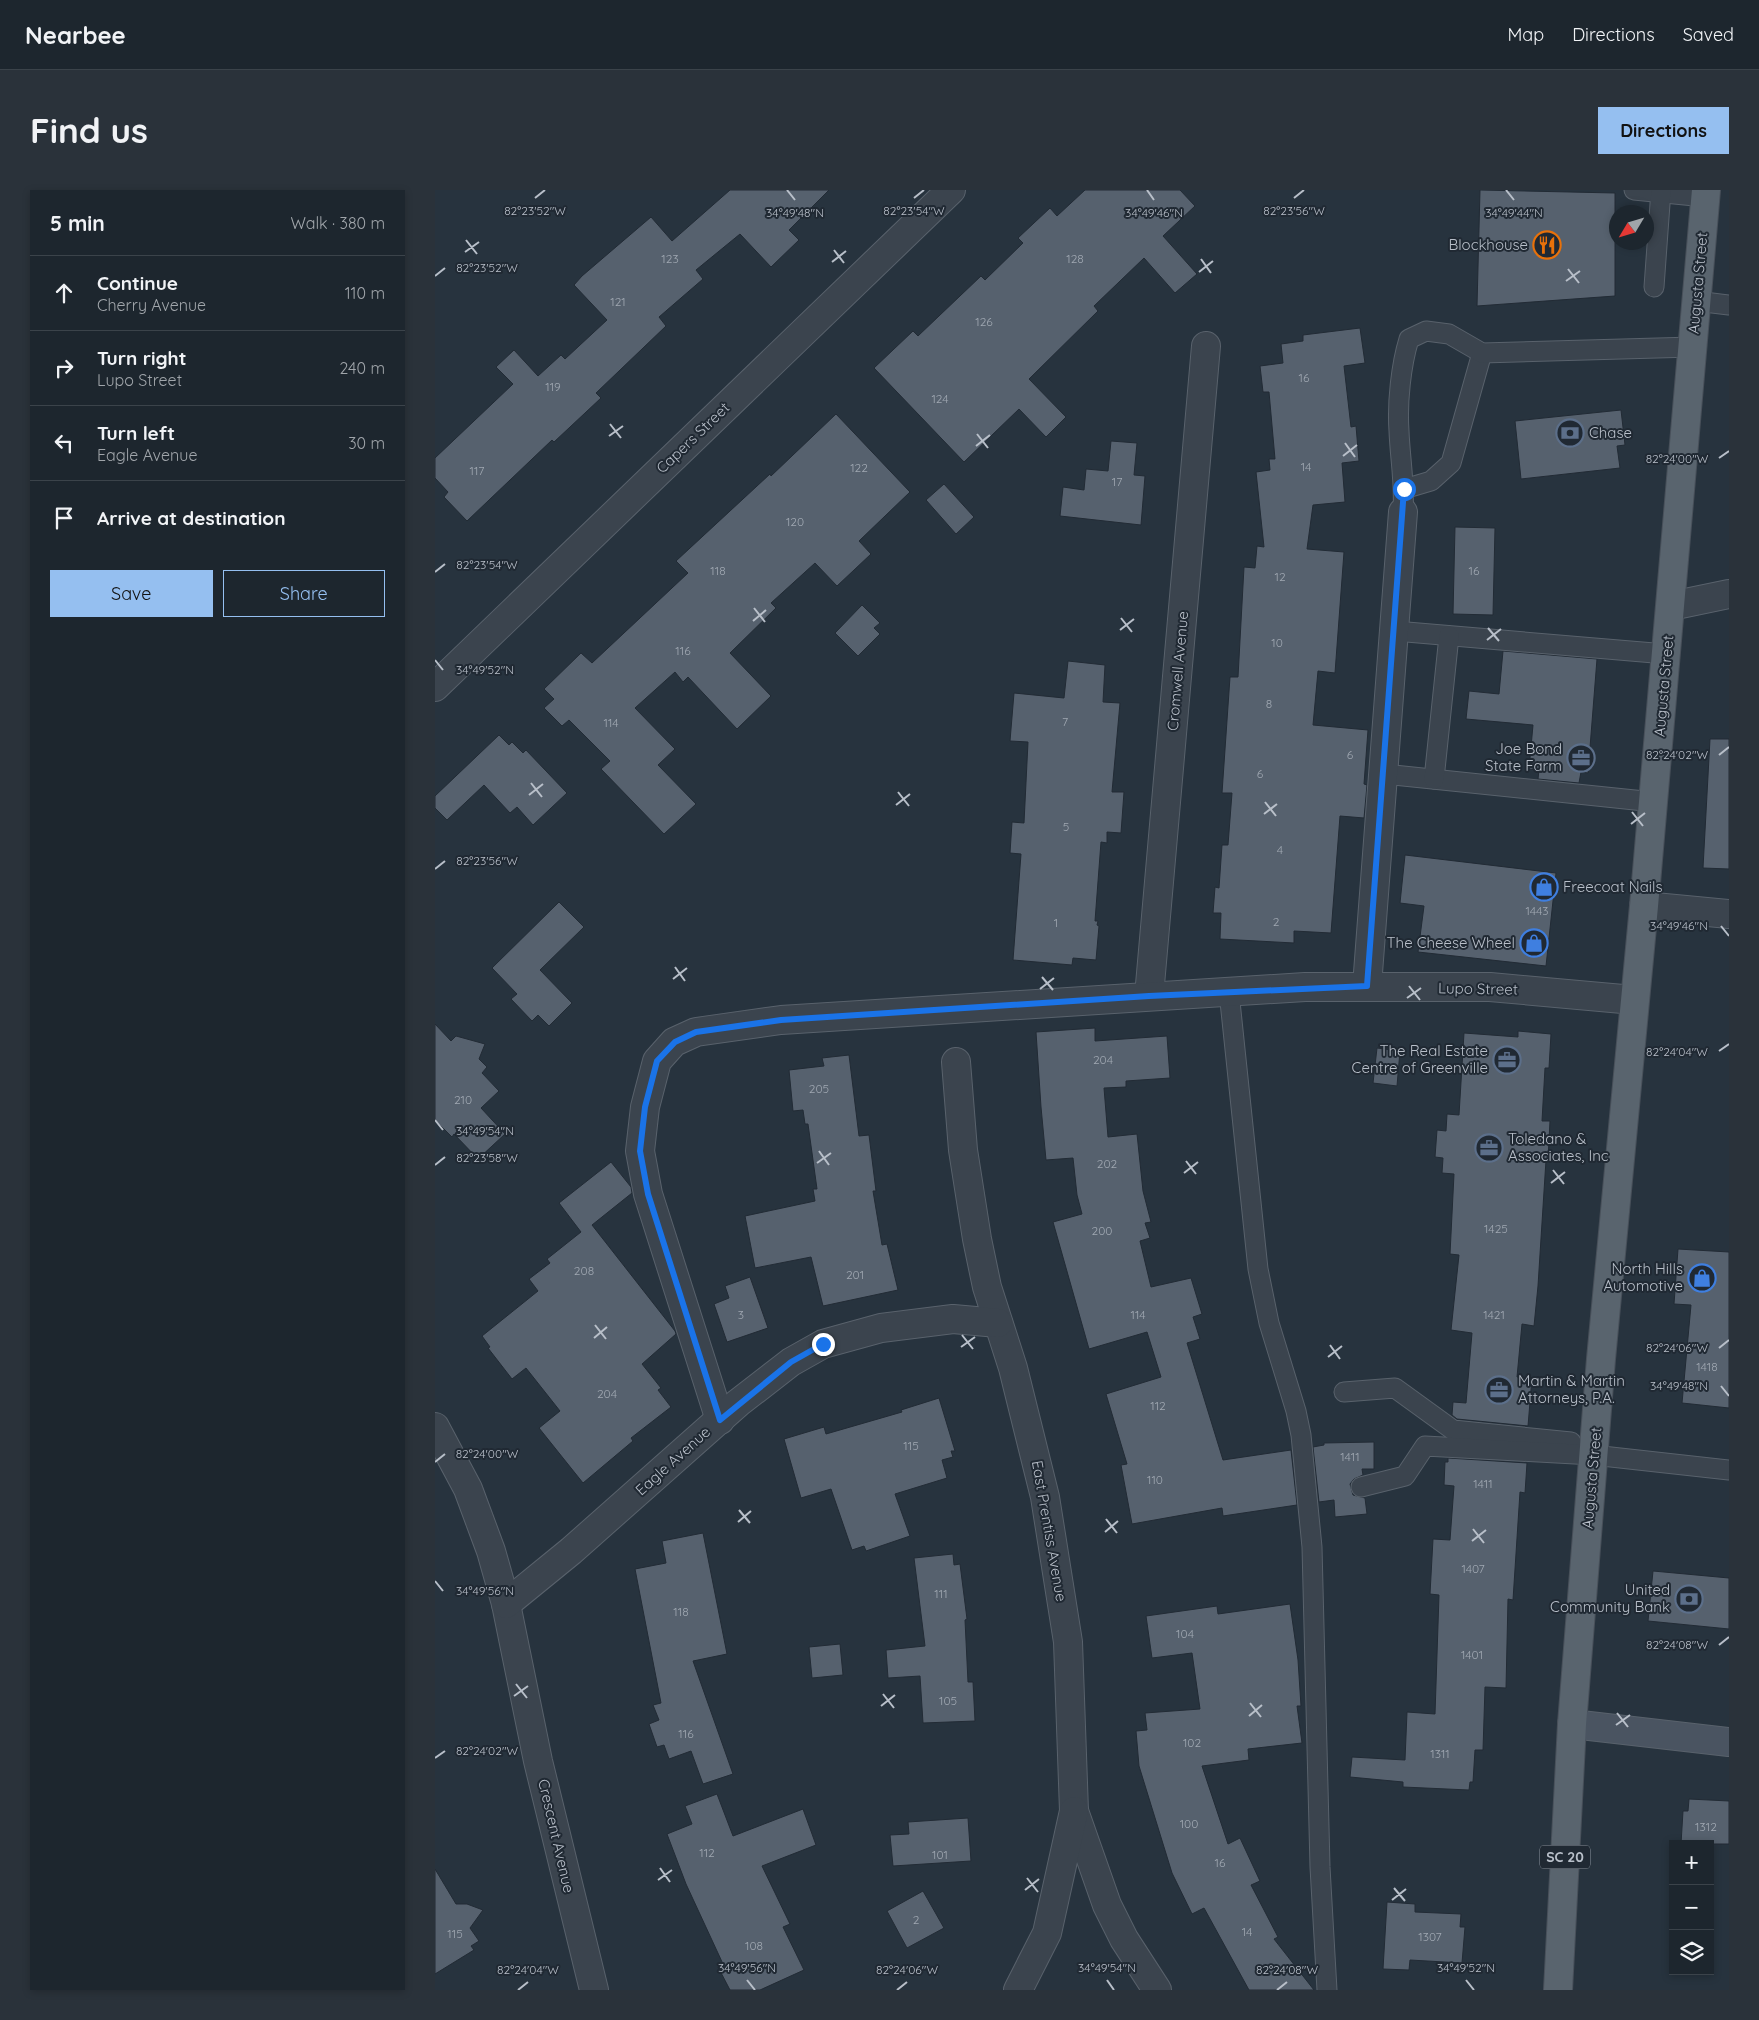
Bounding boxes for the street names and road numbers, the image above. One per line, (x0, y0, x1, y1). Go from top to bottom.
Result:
street label: Augusta Street (1684, 231, 1711, 335)
street label: Capers Street (652, 398, 733, 477)
street label: Cromwell Avenue (1163, 610, 1192, 732)
street label: Augusta Street (1650, 634, 1677, 738)
street label: Lupo Street (1438, 978, 1518, 999)
street label: Eagle Avenue (631, 1422, 714, 1499)
street label: Augusta Street (1578, 1426, 1605, 1530)
street label: East Prentiss Avenue (1028, 1459, 1071, 1603)
street label: Crescent Avenue (534, 1777, 579, 1895)
road number: SC 20 (1540, 1845, 1590, 1868)

